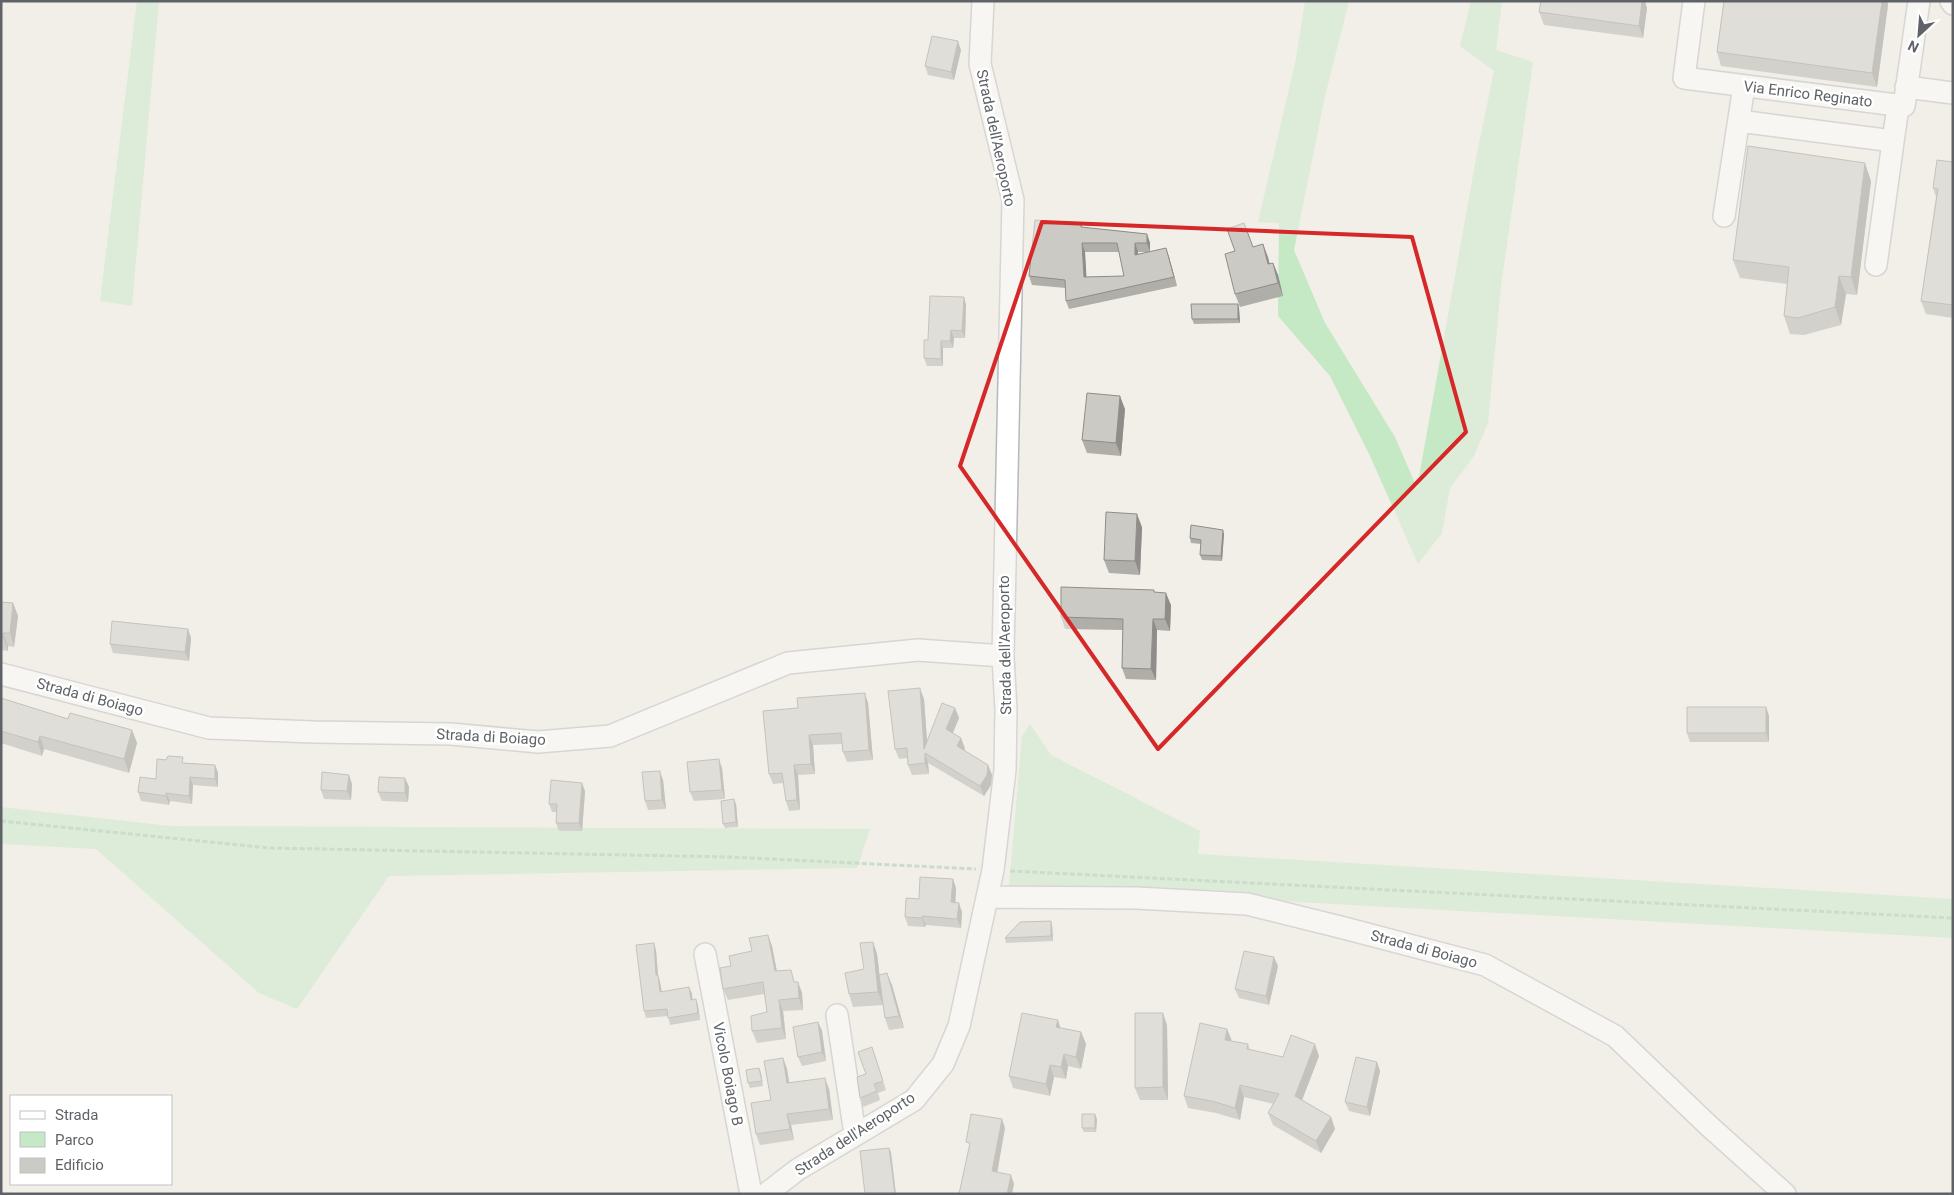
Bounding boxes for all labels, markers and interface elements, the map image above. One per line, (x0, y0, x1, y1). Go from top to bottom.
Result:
north arrow (1894, 10, 1944, 60)
text: N (1905, 37, 1921, 56)
street label: Strada dell'Aeroporto (973, 68, 1019, 208)
street label: Via Enrico Reginato (1742, 77, 1874, 111)
street label: Strada dell'Aeroporto (995, 575, 1015, 715)
street label: Strada di Boiago (35, 674, 145, 720)
street label: Strada di Boiago (436, 725, 546, 749)
street label: Strada di Boiago (1369, 926, 1479, 972)
street label: Vicolo Boiago B (709, 1021, 747, 1127)
street label: Strada dell'Aeroporto (792, 1088, 918, 1180)
legend (10, 1095, 172, 1185)
text: Strada (55, 1106, 98, 1124)
text: Parco (55, 1131, 94, 1149)
text: Edificio (55, 1156, 104, 1174)

